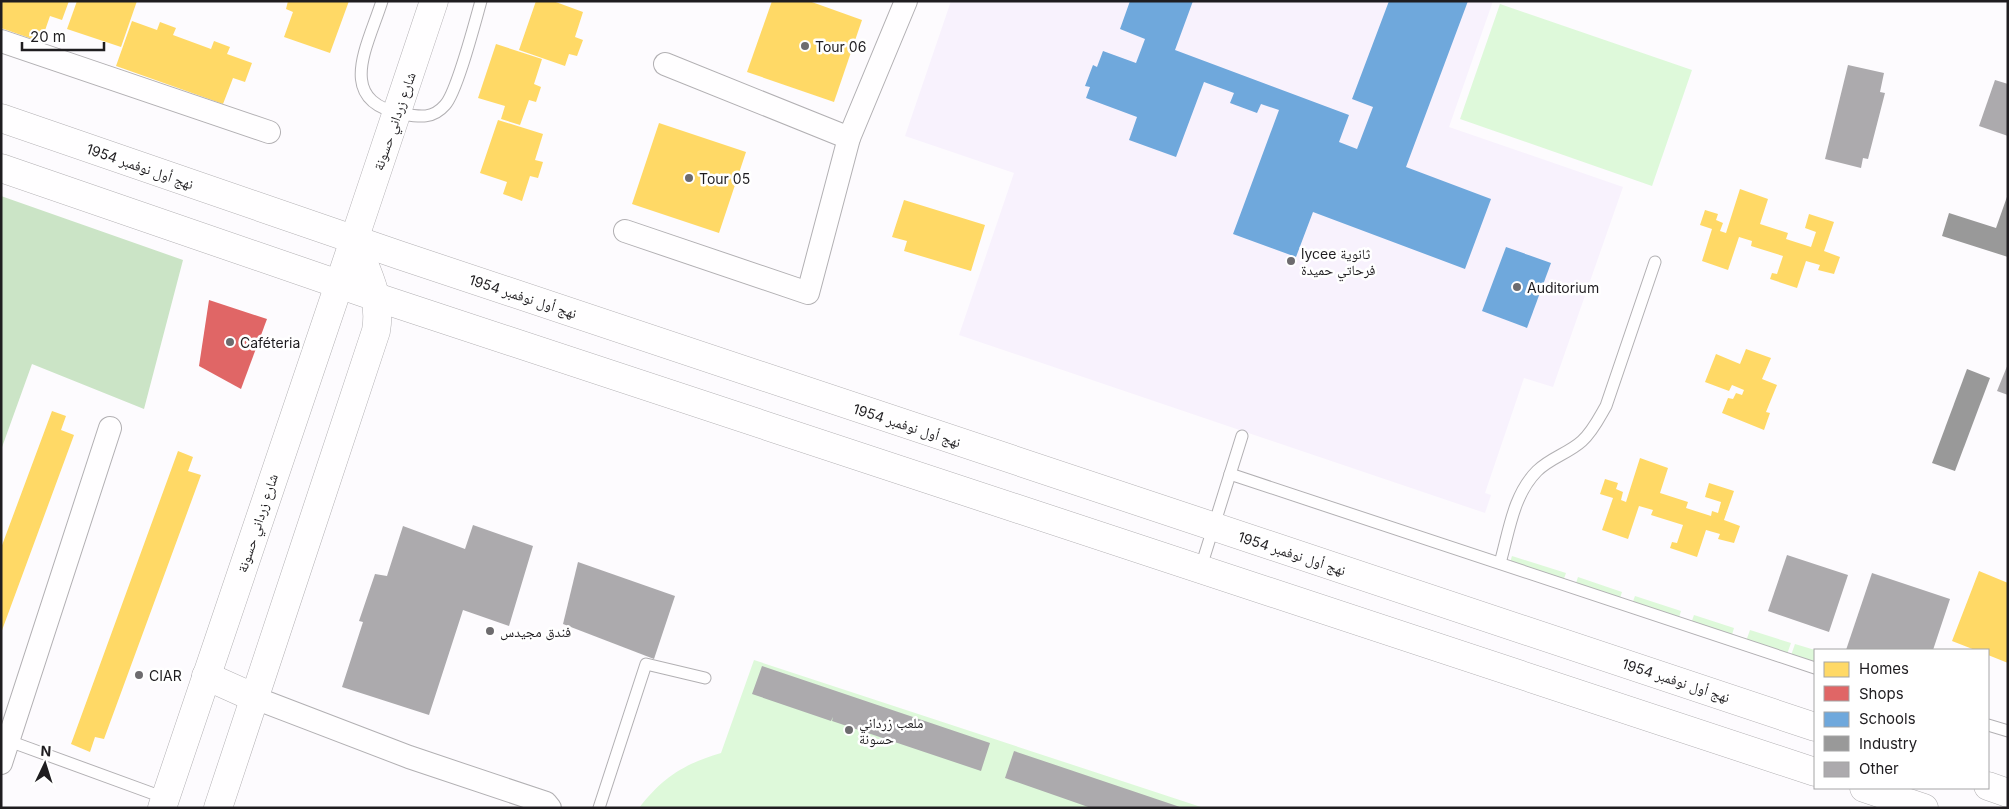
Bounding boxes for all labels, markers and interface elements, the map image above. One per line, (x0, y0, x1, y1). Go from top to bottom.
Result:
scale bar (22, 20, 105, 52)
text: 20 m (30, 27, 66, 46)
place label: Tour 06 (815, 38, 866, 55)
marker: Tour 06 (799, 40, 811, 52)
street label: شارع زرداني حسونة (369, 70, 422, 174)
street label: نهج أول نوفمبر 1954 (83, 140, 196, 194)
place label: Tour 05 (699, 170, 750, 187)
marker: Tour 05 (683, 172, 695, 184)
place label: lycee ثانوية فرحاتي حميدة (1301, 245, 1376, 281)
marker: lycee ثانوية فرحاتي حميدة (1285, 255, 1297, 267)
street label: نهج أول نوفمبر 1954 (466, 271, 579, 323)
place label: Auditorium (1527, 279, 1599, 296)
marker: Auditorium (1511, 281, 1523, 293)
place label: Caféteria (240, 334, 300, 351)
marker: Caféteria (224, 336, 236, 348)
street label: نهج أول نوفمبر 1954 (850, 400, 963, 452)
street label: شارع زرداني حسونة (233, 471, 284, 576)
street label: نهج أول نوفمبر 1954 (1235, 528, 1348, 580)
place label: فندق مجيدس (500, 623, 571, 641)
marker: فندق مجيدس (484, 625, 496, 637)
legend (1814, 649, 1989, 789)
street label: نهج أول نوفمبر 1954 (1619, 655, 1732, 707)
text: Homes (1859, 659, 1909, 678)
place label: CIAR (149, 667, 182, 684)
marker: CIAR (133, 669, 145, 681)
text: Shops (1859, 684, 1904, 703)
text: Schools (1859, 709, 1916, 728)
place label: ملعب زرداني حسونة (859, 714, 923, 748)
marker: ملعب زرداني حسونة (843, 724, 855, 736)
text: Industry (1859, 734, 1918, 753)
north arrow (20, 739, 70, 789)
text: N (40, 742, 52, 759)
text: Other (1859, 759, 1899, 778)

